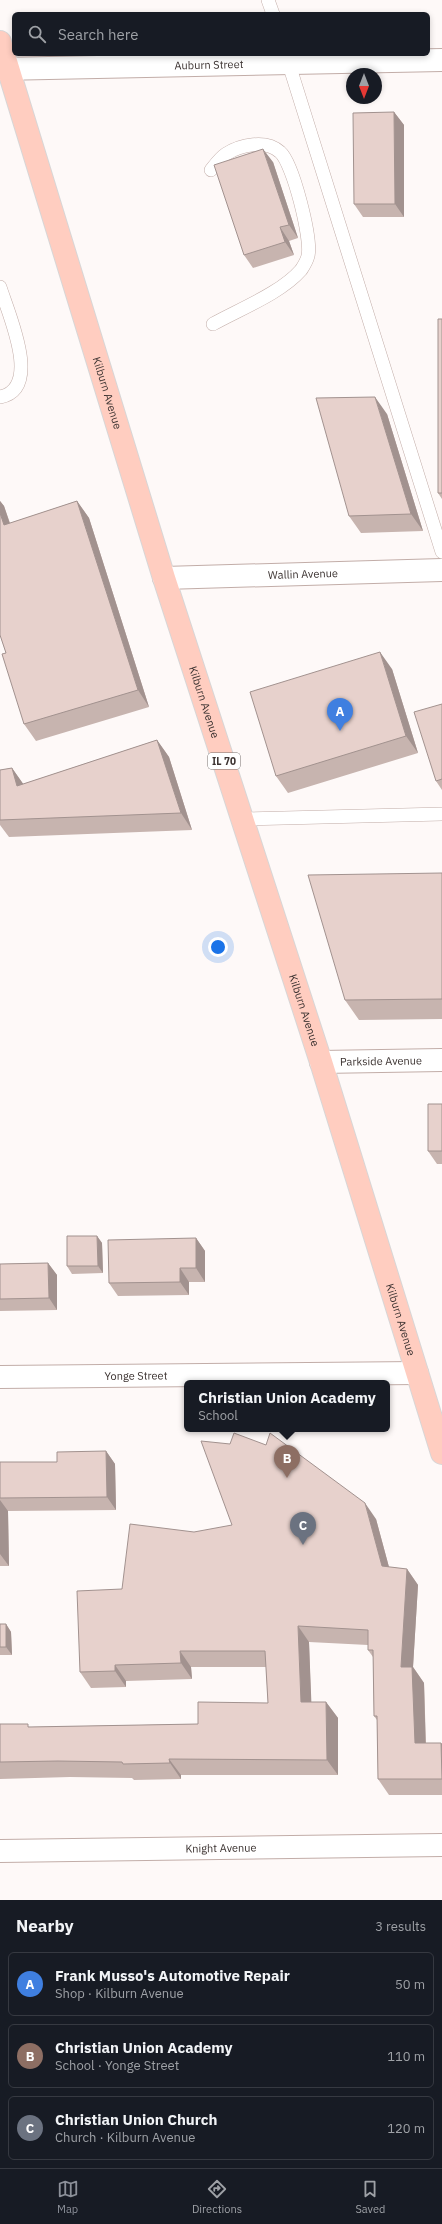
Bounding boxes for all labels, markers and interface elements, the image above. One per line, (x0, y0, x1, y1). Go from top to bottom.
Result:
search box (12, 12, 430, 56)
icon: search (26, 23, 48, 45)
text: Search here (58, 25, 138, 44)
street label: Auburn Street (174, 57, 244, 72)
north arrow (346, 68, 382, 104)
street label: Kilburn Avenue (90, 355, 125, 431)
street label: Wallin Avenue (268, 566, 338, 582)
street label: Kilburn Avenue (186, 664, 222, 740)
pin: A (327, 698, 353, 731)
road number: IL 70 (208, 753, 240, 769)
your location (208, 937, 228, 957)
street label: Kilburn Avenue (286, 972, 322, 1048)
street label: Parkside Avenue (340, 1053, 422, 1069)
street label: Kilburn Avenue (383, 1282, 418, 1358)
street label: Yonge Street (104, 1368, 168, 1383)
popup (184, 1380, 390, 1432)
text: Christian Union Academy (198, 1388, 376, 1407)
text: School (198, 1407, 238, 1424)
pin: B (274, 1445, 300, 1478)
pin: C (290, 1512, 316, 1545)
street label: Knight Avenue (185, 1841, 257, 1855)
text: Nearby (16, 1915, 74, 1937)
text: 3 results (375, 1918, 426, 1935)
text: Frank Musso's Automotive Repair (55, 1966, 290, 1985)
text: A (26, 1976, 34, 1993)
text: 50 m (395, 1976, 425, 1993)
text: Shop · Kilburn Avenue (55, 1985, 184, 2002)
text: Christian Union Academy (55, 2038, 233, 2057)
text: B (26, 2048, 34, 2065)
text: 110 m (387, 2048, 425, 2065)
text: School · Yonge Street (55, 2057, 179, 2074)
text: Christian Union Church (55, 2110, 217, 2129)
text: C (26, 2120, 34, 2137)
text: 120 m (387, 2120, 425, 2137)
text: Church · Kilburn Avenue (55, 2129, 195, 2146)
tab: Map (57, 2178, 79, 2216)
tab: Directions (192, 2178, 242, 2216)
tab: Saved (355, 2178, 385, 2216)

